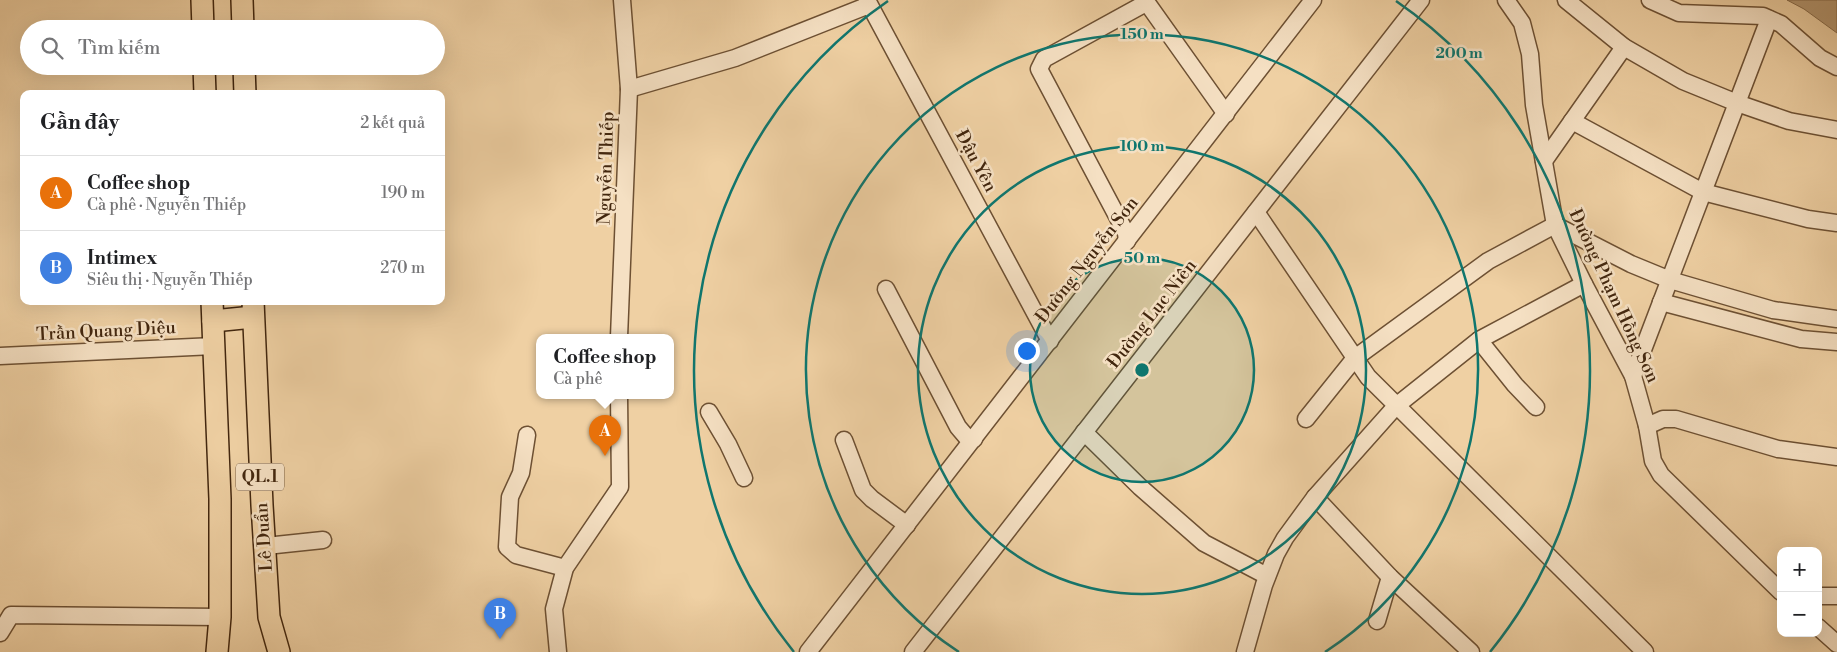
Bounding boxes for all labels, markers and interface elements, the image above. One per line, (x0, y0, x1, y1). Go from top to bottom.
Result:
search box (20, 20, 445, 75)
text: 150 m (1120, 25, 1164, 44)
icon: search (38, 34, 66, 62)
text: Tìm kiếm (78, 36, 161, 60)
text: 200 m (1435, 44, 1483, 63)
text: Gần đây (40, 110, 119, 136)
street label: Nguyễn Thiếp (593, 111, 619, 225)
text: 2 kết quả (360, 113, 425, 133)
street label: Đậu Yên (950, 126, 1002, 196)
text: 100 m (1120, 137, 1165, 156)
text: Coffee shop (87, 171, 190, 195)
text: A (50, 183, 62, 203)
text: 190 m (381, 183, 425, 203)
street label: Đường Nguyễn Sơn (1030, 192, 1144, 328)
text: Cà phê · Nguyễn Thiếp (87, 195, 246, 215)
street label: Đường Phạm Hồng Sơn (1564, 205, 1665, 387)
text: Intimex (87, 246, 157, 270)
text: 50 m (1124, 249, 1160, 268)
street label: Đường Lục Niên (1102, 255, 1202, 373)
text: B (50, 258, 62, 278)
text: 270 m (380, 258, 425, 278)
text: Siêu thị · Nguyễn Thiếp (87, 270, 253, 290)
street label: Trần Quang Diệu (36, 316, 177, 346)
popup (536, 334, 674, 399)
your location (1014, 338, 1040, 364)
text: Coffee shop (553, 345, 657, 369)
centre of rings (1133, 361, 1151, 379)
text: Cà phê (553, 369, 603, 389)
pin: A (589, 415, 621, 456)
road number: QL.1 (236, 464, 284, 491)
street label: Lê Duẩn (250, 502, 278, 572)
map controls (1777, 547, 1822, 637)
button: + (1777, 547, 1822, 592)
button: − (1777, 592, 1822, 637)
pin: B (484, 598, 516, 639)

